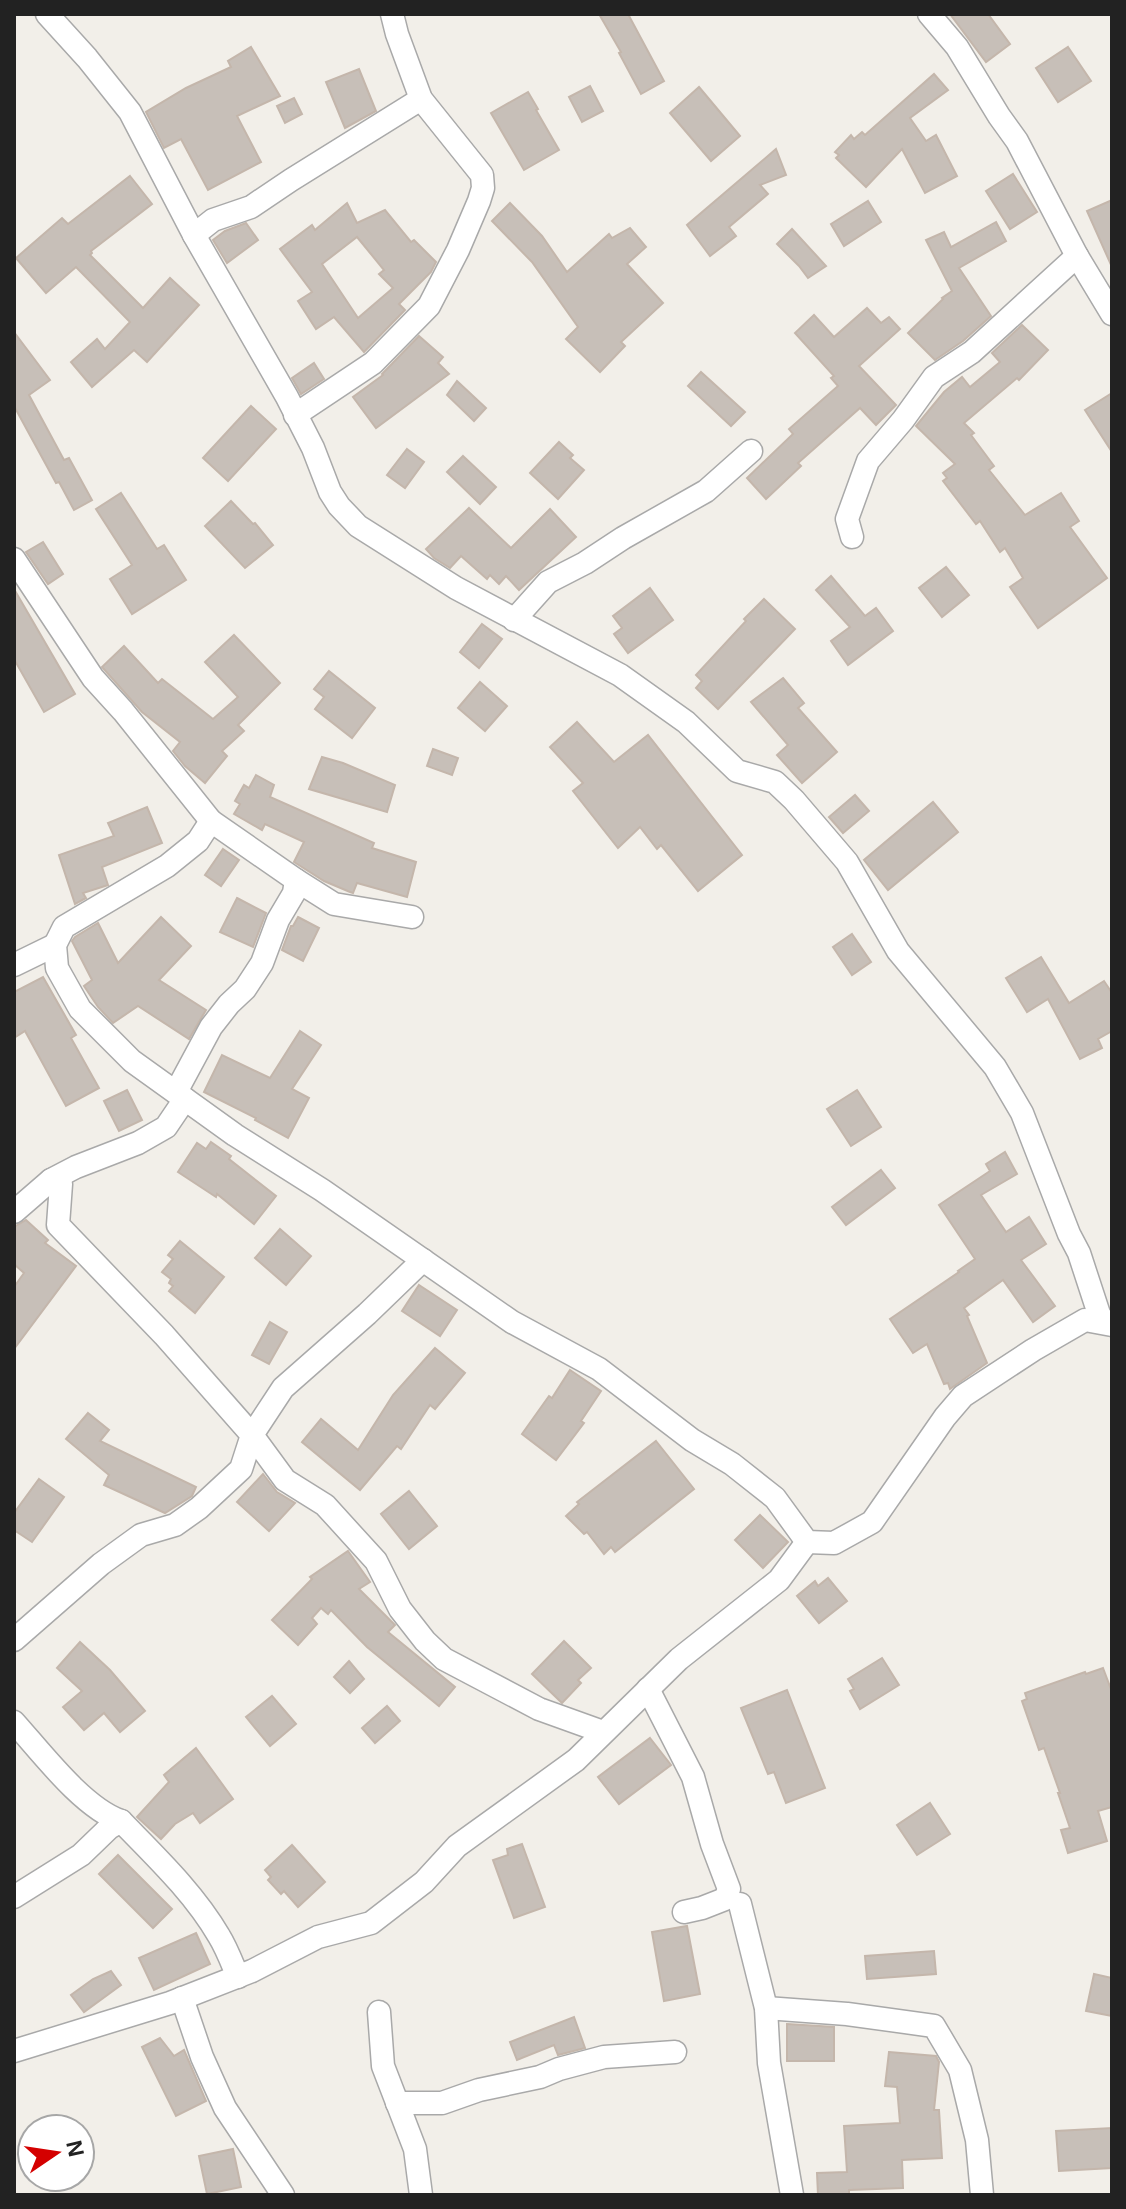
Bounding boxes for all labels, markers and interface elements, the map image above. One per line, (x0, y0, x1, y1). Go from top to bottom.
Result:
north arrow (16, 2113, 96, 2193)
text: N (61, 2138, 89, 2159)

